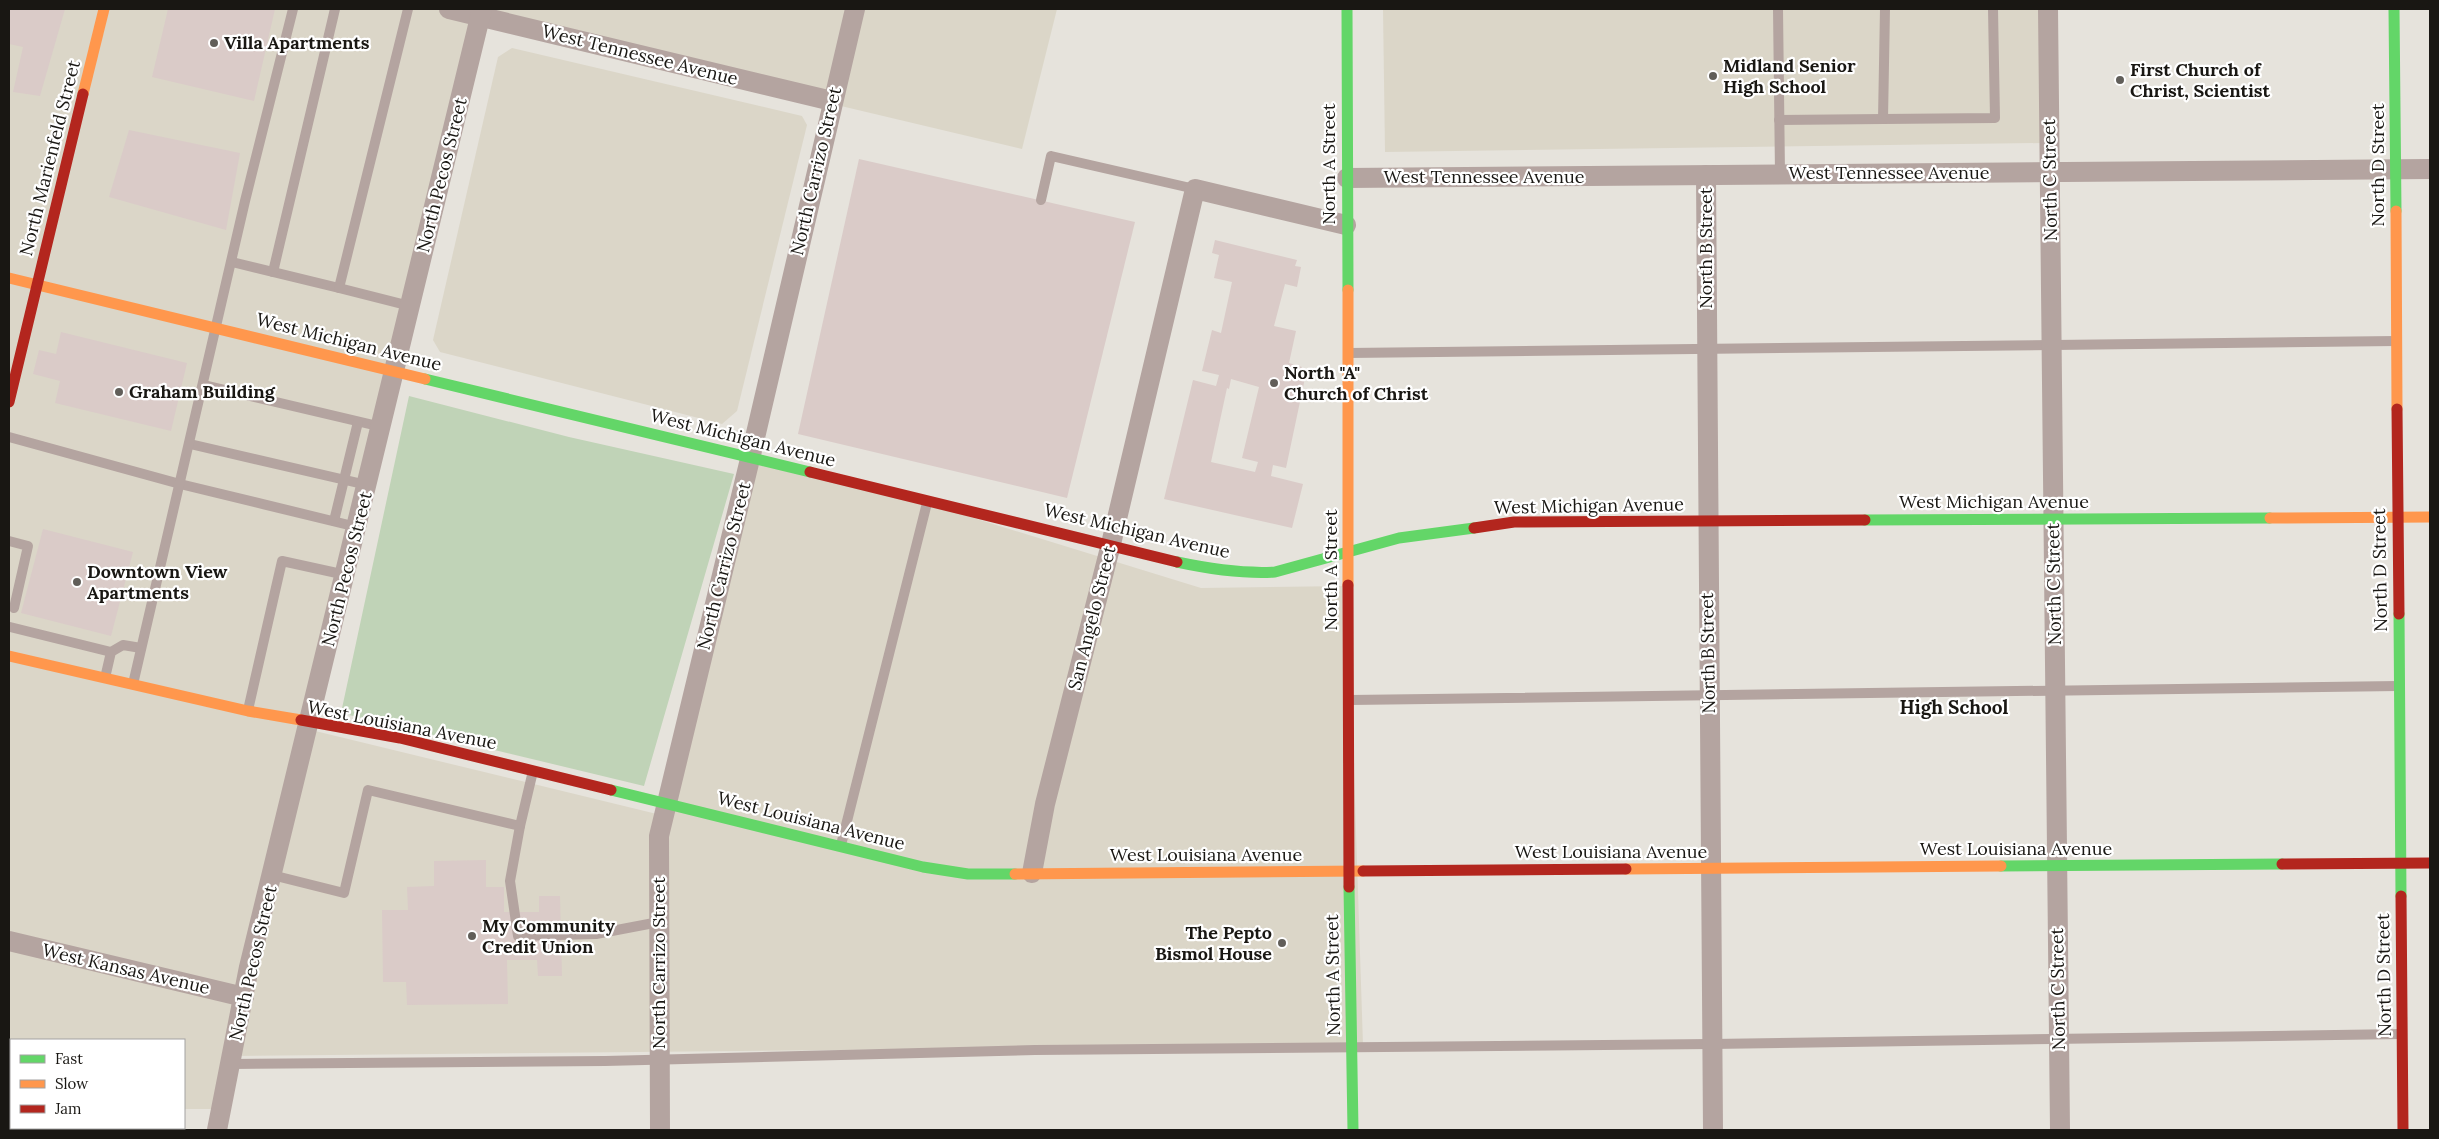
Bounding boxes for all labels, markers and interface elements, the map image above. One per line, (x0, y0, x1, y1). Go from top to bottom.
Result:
street label: West Tennessee Avenue (540, 19, 741, 90)
place label: Villa Apartments (224, 31, 370, 54)
marker: Villa Apartments (208, 37, 220, 49)
place label: Midland Senior High School (1723, 54, 1856, 98)
street label: North Marienfeld Street (14, 58, 85, 258)
place label: First Church of Christ, Scientist (2130, 58, 2271, 102)
marker: Midland Senior High School (1707, 70, 1719, 82)
marker: First Church of Christ, Scientist (2114, 74, 2126, 86)
street label: North Carrizo Street (785, 84, 846, 257)
street label: North Pecos Street (411, 95, 472, 255)
street label: North A Street (1317, 103, 1340, 225)
street label: North D Street (2366, 103, 2389, 227)
street label: North C Street (2037, 118, 2062, 242)
street label: West Tennessee Avenue (1789, 161, 1990, 184)
street label: West Tennessee Avenue (1384, 165, 1585, 188)
street label: North B Street (1694, 187, 1717, 309)
street label: West Michigan Avenue (254, 307, 444, 376)
place label: North "A" Church of Christ (1284, 361, 1429, 405)
marker: North "A" Church of Christ (1268, 377, 1280, 389)
place label: Graham Building (129, 380, 276, 403)
marker: Graham Building (113, 386, 125, 398)
street label: West Michigan Avenue (648, 403, 838, 472)
street label: North Carrizo Street (692, 479, 756, 652)
street label: North Pecos Street (316, 489, 377, 649)
street label: West Michigan Avenue (1899, 490, 2089, 513)
street label: West Michigan Avenue (1494, 492, 1684, 519)
street label: West Michigan Avenue (1042, 498, 1232, 563)
street label: North D Street (2367, 508, 2392, 632)
street label: North A Street (1319, 509, 1342, 631)
street label: North C Street (2041, 522, 2066, 646)
street label: San Angelo Street (1062, 543, 1121, 693)
place label: Downtown View Apartments (87, 560, 228, 604)
marker: Downtown View Apartments (71, 576, 83, 588)
street label: North B Street (1695, 592, 1720, 714)
street label: West Louisiana Avenue (305, 695, 499, 754)
district label: High School (1900, 695, 2009, 719)
street label: West Louisiana Avenue (715, 786, 908, 855)
street label: West Louisiana Avenue (1920, 837, 2112, 860)
street label: West Louisiana Avenue (1515, 840, 1707, 863)
street label: West Louisiana Avenue (1110, 843, 1302, 866)
street label: North Carrizo Street (647, 877, 670, 1049)
street label: North Pecos Street (223, 883, 282, 1043)
street label: North D Street (2371, 913, 2396, 1037)
place label: My Community Credit Union (482, 914, 615, 958)
street label: North A Street (1320, 914, 1345, 1036)
place label: The Pepto Bismol House (1155, 921, 1272, 965)
street label: North C Street (2045, 927, 2070, 1051)
marker: My Community Credit Union (466, 930, 478, 942)
marker: The Pepto Bismol House (1276, 937, 1288, 949)
street label: West Kansas Avenue (40, 938, 212, 999)
legend (10, 1039, 185, 1129)
text: Fast (55, 1049, 83, 1068)
text: Slow (55, 1074, 88, 1093)
text: Jam (54, 1099, 82, 1118)

